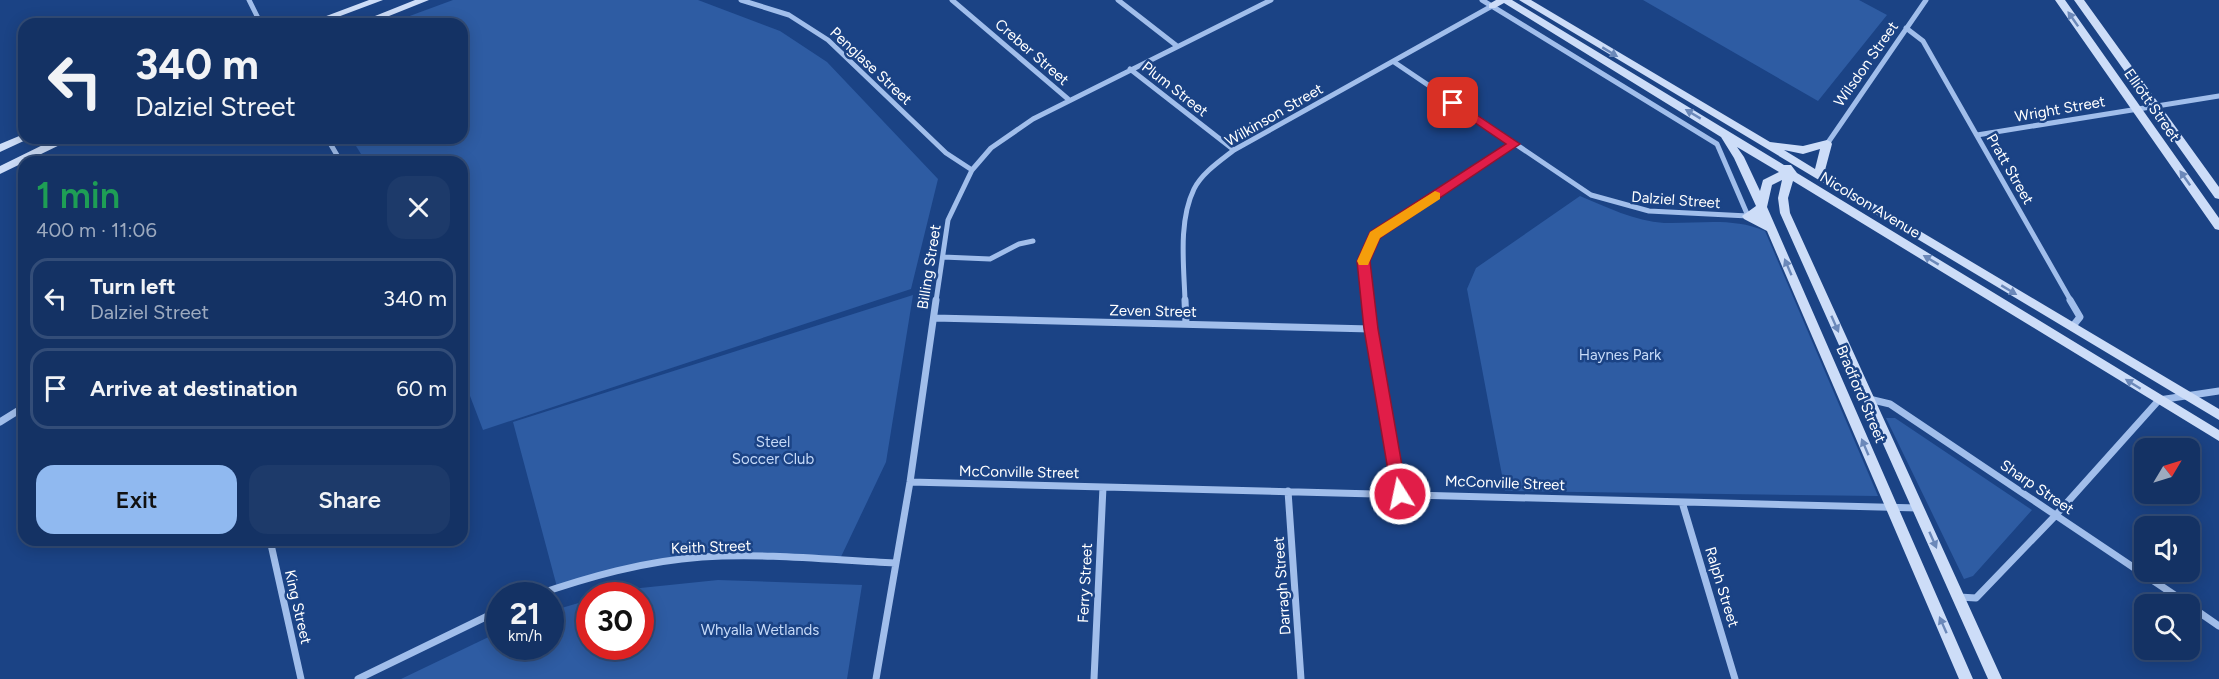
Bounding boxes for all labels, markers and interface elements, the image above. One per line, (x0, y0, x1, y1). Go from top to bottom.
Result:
one-way arrow (2067, 11, 2079, 27)
street label: Creber Street (991, 15, 1073, 89)
street label: Wilsdon Street (1830, 18, 1902, 110)
street label: Penglase Street (826, 23, 916, 109)
text: 340 m (135, 39, 259, 90)
icon: left (36, 42, 114, 120)
one-way arrow (1602, 47, 1618, 58)
street label: Plum Street (1138, 58, 1212, 121)
street label: Elliott Street (2120, 65, 2184, 145)
pin (1427, 77, 1478, 128)
street label: Wilkinson Street (1222, 80, 1326, 150)
icon: arrive (1436, 86, 1469, 119)
text: Dalziel Street (135, 90, 296, 123)
street label: Wright Street (2013, 92, 2107, 126)
one-way arrow (1685, 109, 1701, 120)
street label: Pratt Street (1983, 131, 2038, 208)
street label: Nicolson Avenue (1817, 168, 1923, 242)
one-way arrow (2179, 171, 2191, 187)
text: 1 min (36, 174, 120, 217)
button: close (387, 176, 450, 239)
street label: Dalziel Street (1631, 188, 1722, 212)
text: 400 m · 11:06 (36, 218, 157, 242)
street label: Billing Street (913, 223, 945, 311)
one-way arrow (1923, 254, 1939, 265)
one-way arrow (1783, 258, 1793, 276)
text: Turn left (90, 273, 176, 300)
icon: left (39, 282, 72, 315)
text: 340 m (383, 285, 447, 312)
one-way arrow (2001, 285, 2017, 296)
text: Dalziel Street (90, 300, 209, 324)
street label: Zeven Street (1109, 301, 1197, 321)
one-way arrow (1830, 316, 1839, 333)
street label: Bradford Street (1832, 342, 1890, 446)
park label: Haynes Park (1579, 346, 1662, 364)
icon: arrive (39, 372, 72, 405)
text: Arrive at destination (90, 375, 298, 402)
text: 60 m (396, 375, 447, 402)
one-way arrow (2125, 378, 2141, 389)
park label: Steel Soccer Club (732, 433, 814, 468)
one-way arrow (1860, 437, 1870, 455)
north arrow (2134, 438, 2200, 504)
map controls (2134, 438, 2200, 660)
street label: Sharp Street (1997, 456, 2077, 518)
street label: McConville Street (959, 462, 1080, 482)
position arrow (1368, 462, 1432, 526)
button: Exit (36, 465, 237, 534)
button: Share (249, 465, 450, 534)
street label: McConville Street (1445, 472, 1566, 494)
button: sound (2134, 516, 2200, 582)
one-way arrow (1928, 532, 1937, 549)
street label: Darragh Street (1270, 536, 1294, 636)
street label: Keith Street (670, 537, 752, 557)
street label: Ferry Street (1074, 542, 1096, 623)
street label: Ralph Street (1701, 545, 1743, 630)
street label: King Street (281, 568, 315, 646)
speed limit sign: 30 (576, 582, 654, 660)
button: search (2134, 594, 2200, 660)
text: 21 (510, 595, 540, 632)
one-way arrow (1938, 616, 1948, 634)
park label: Whyalla Wetlands (701, 621, 819, 639)
text: km/h (508, 627, 542, 645)

